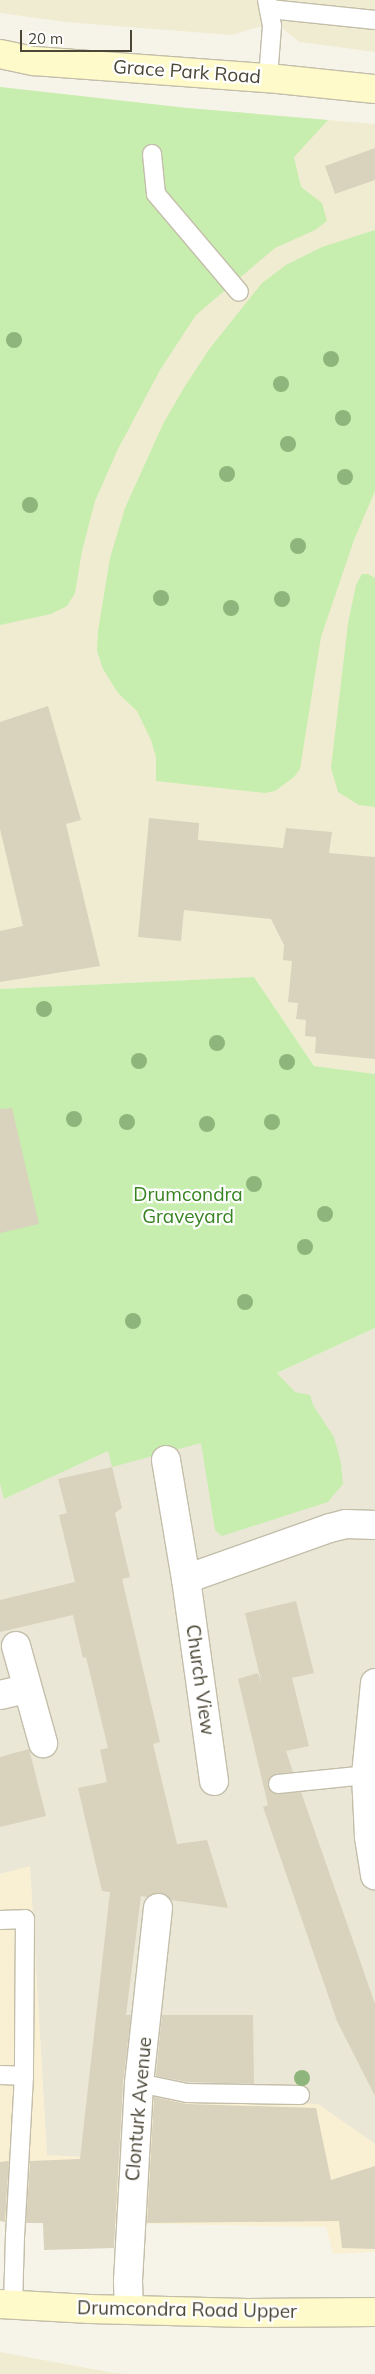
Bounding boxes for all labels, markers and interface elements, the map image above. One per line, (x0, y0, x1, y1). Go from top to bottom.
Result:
scale bar (22, 20, 135, 52)
text: 20 m (28, 29, 63, 48)
street label: Grace Park Road (112, 55, 262, 89)
park label: Drumcondra Graveyard (133, 1184, 243, 1228)
street label: Church View (181, 1623, 219, 1737)
street label: Clonturk Avenue (121, 2036, 157, 2182)
street label: Drumcondra Road Upper (77, 2297, 297, 2323)

